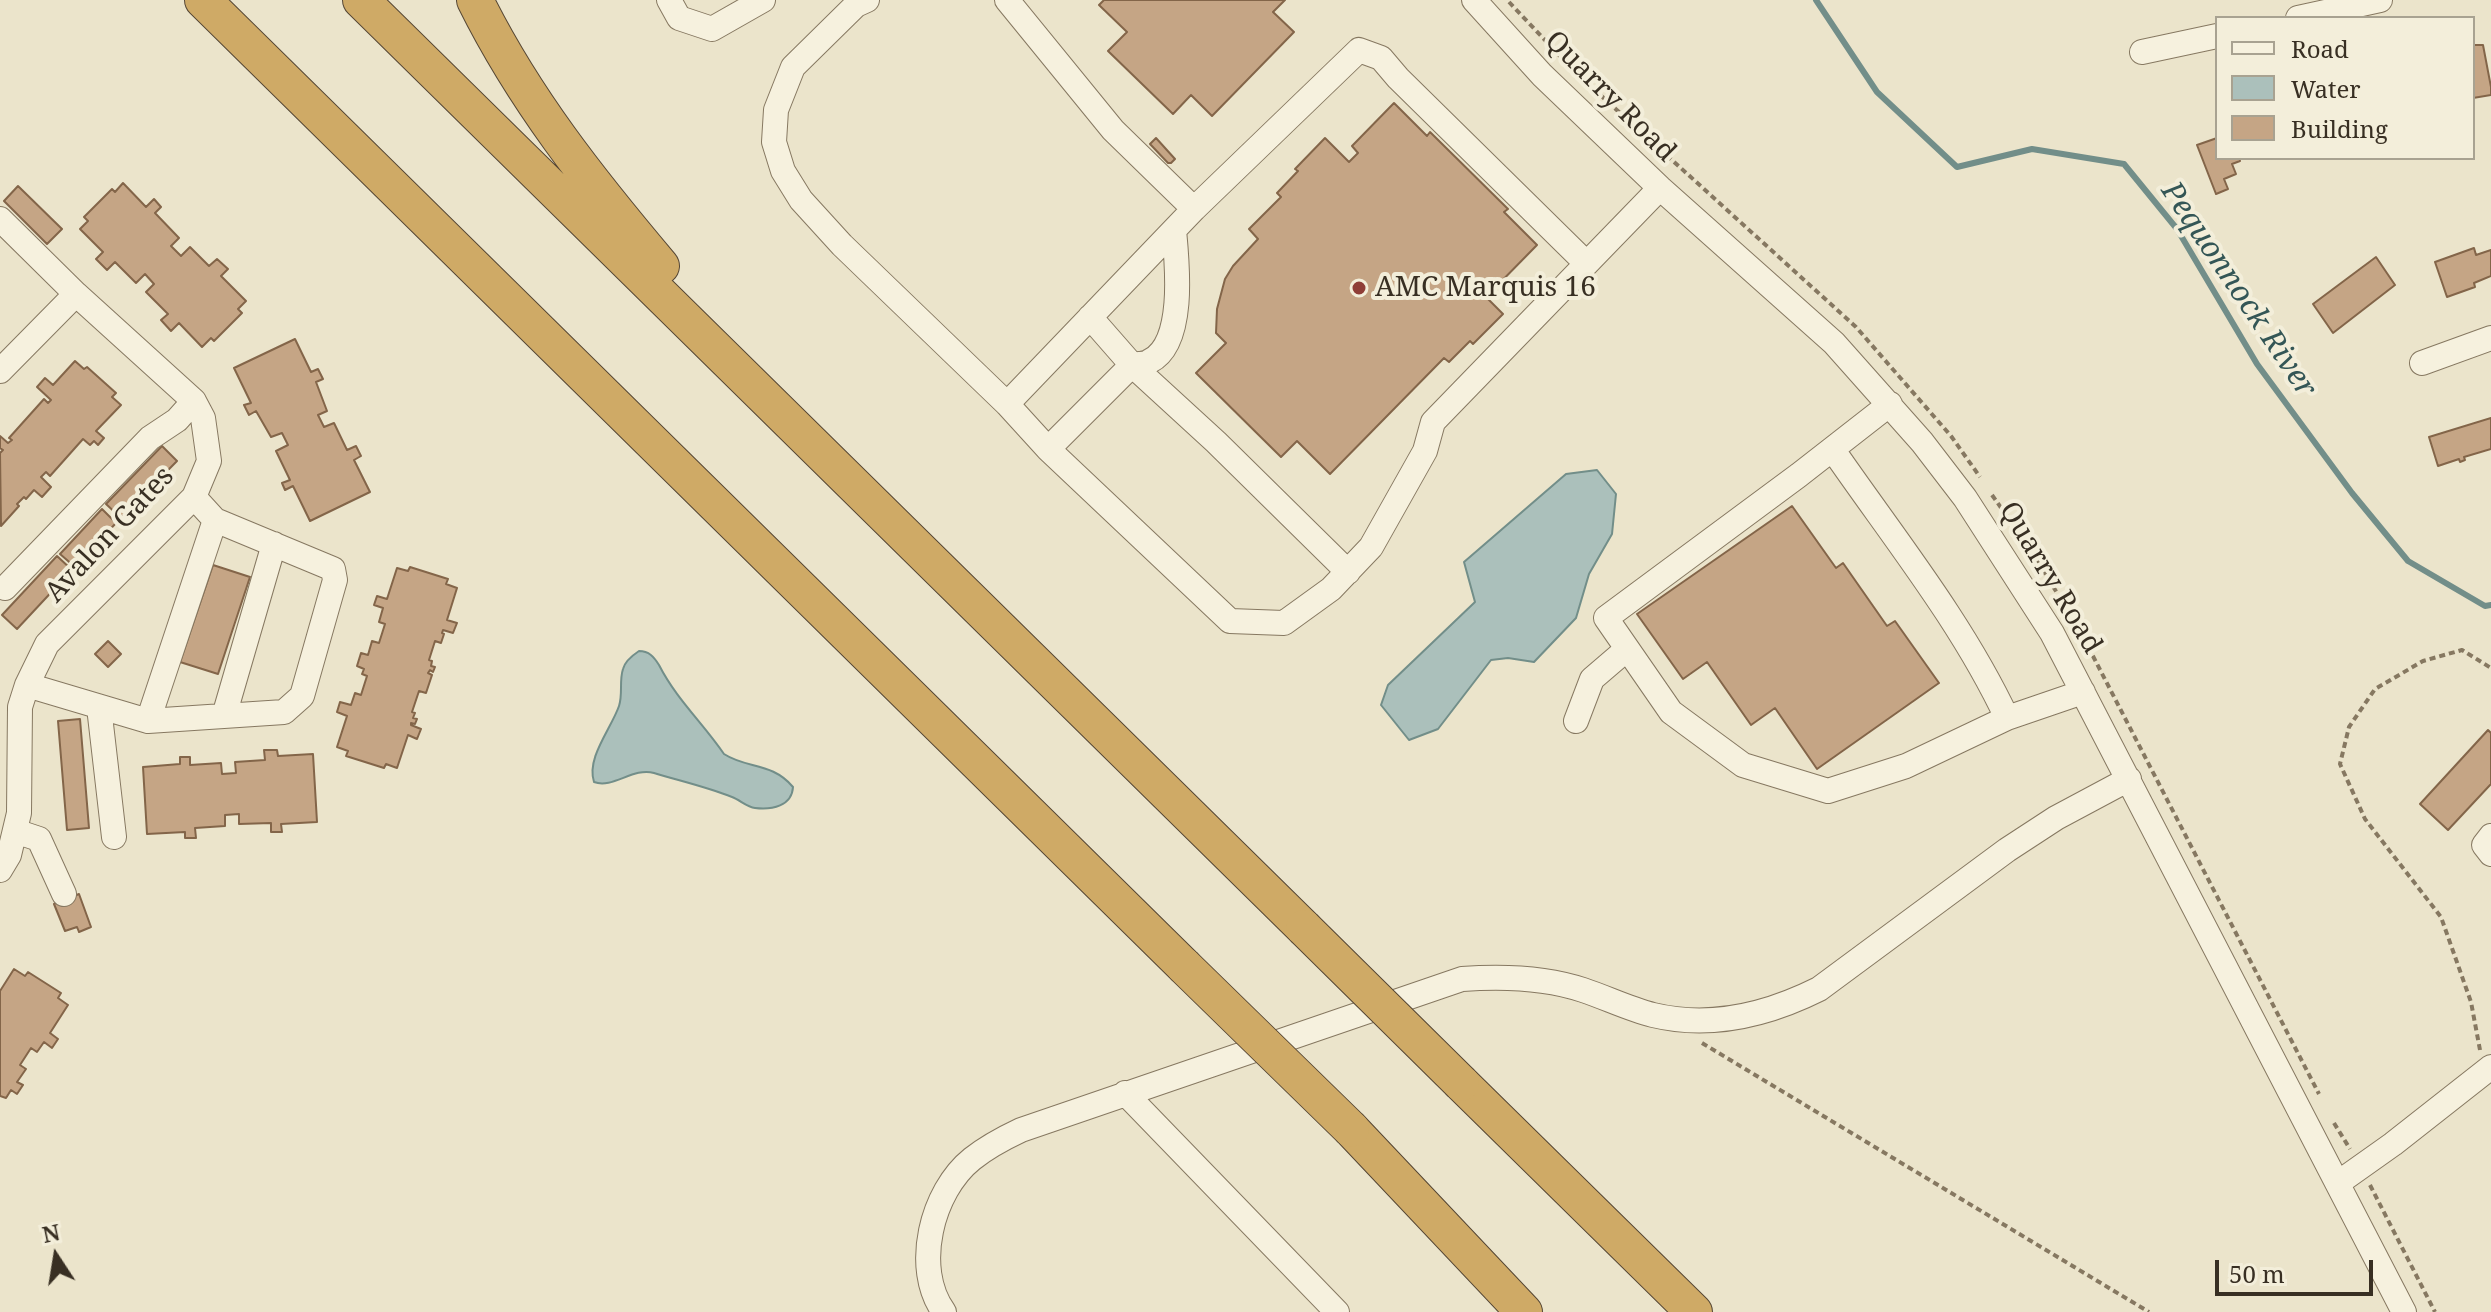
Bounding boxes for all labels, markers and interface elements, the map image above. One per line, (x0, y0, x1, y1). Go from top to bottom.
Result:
legend (2215, 16, 2475, 160)
street label: Quarry Road (1538, 25, 1682, 169)
text: Road (2291, 32, 2349, 65)
text: Water (2291, 72, 2361, 105)
text: Building (2291, 112, 2388, 145)
water label: Pequonnock River (2153, 175, 2323, 405)
place label: AMC Marquis 16 (1375, 271, 1596, 305)
marker: AMC Marquis 16 (1350, 279, 1368, 297)
street label: Avalon Gates (39, 460, 181, 610)
street label: Quarry Road (1991, 496, 2109, 660)
north arrow (16, 1216, 96, 1296)
text: N (39, 1216, 63, 1249)
scale bar (2219, 1244, 2377, 1294)
text: 50 m (2229, 1257, 2285, 1290)

